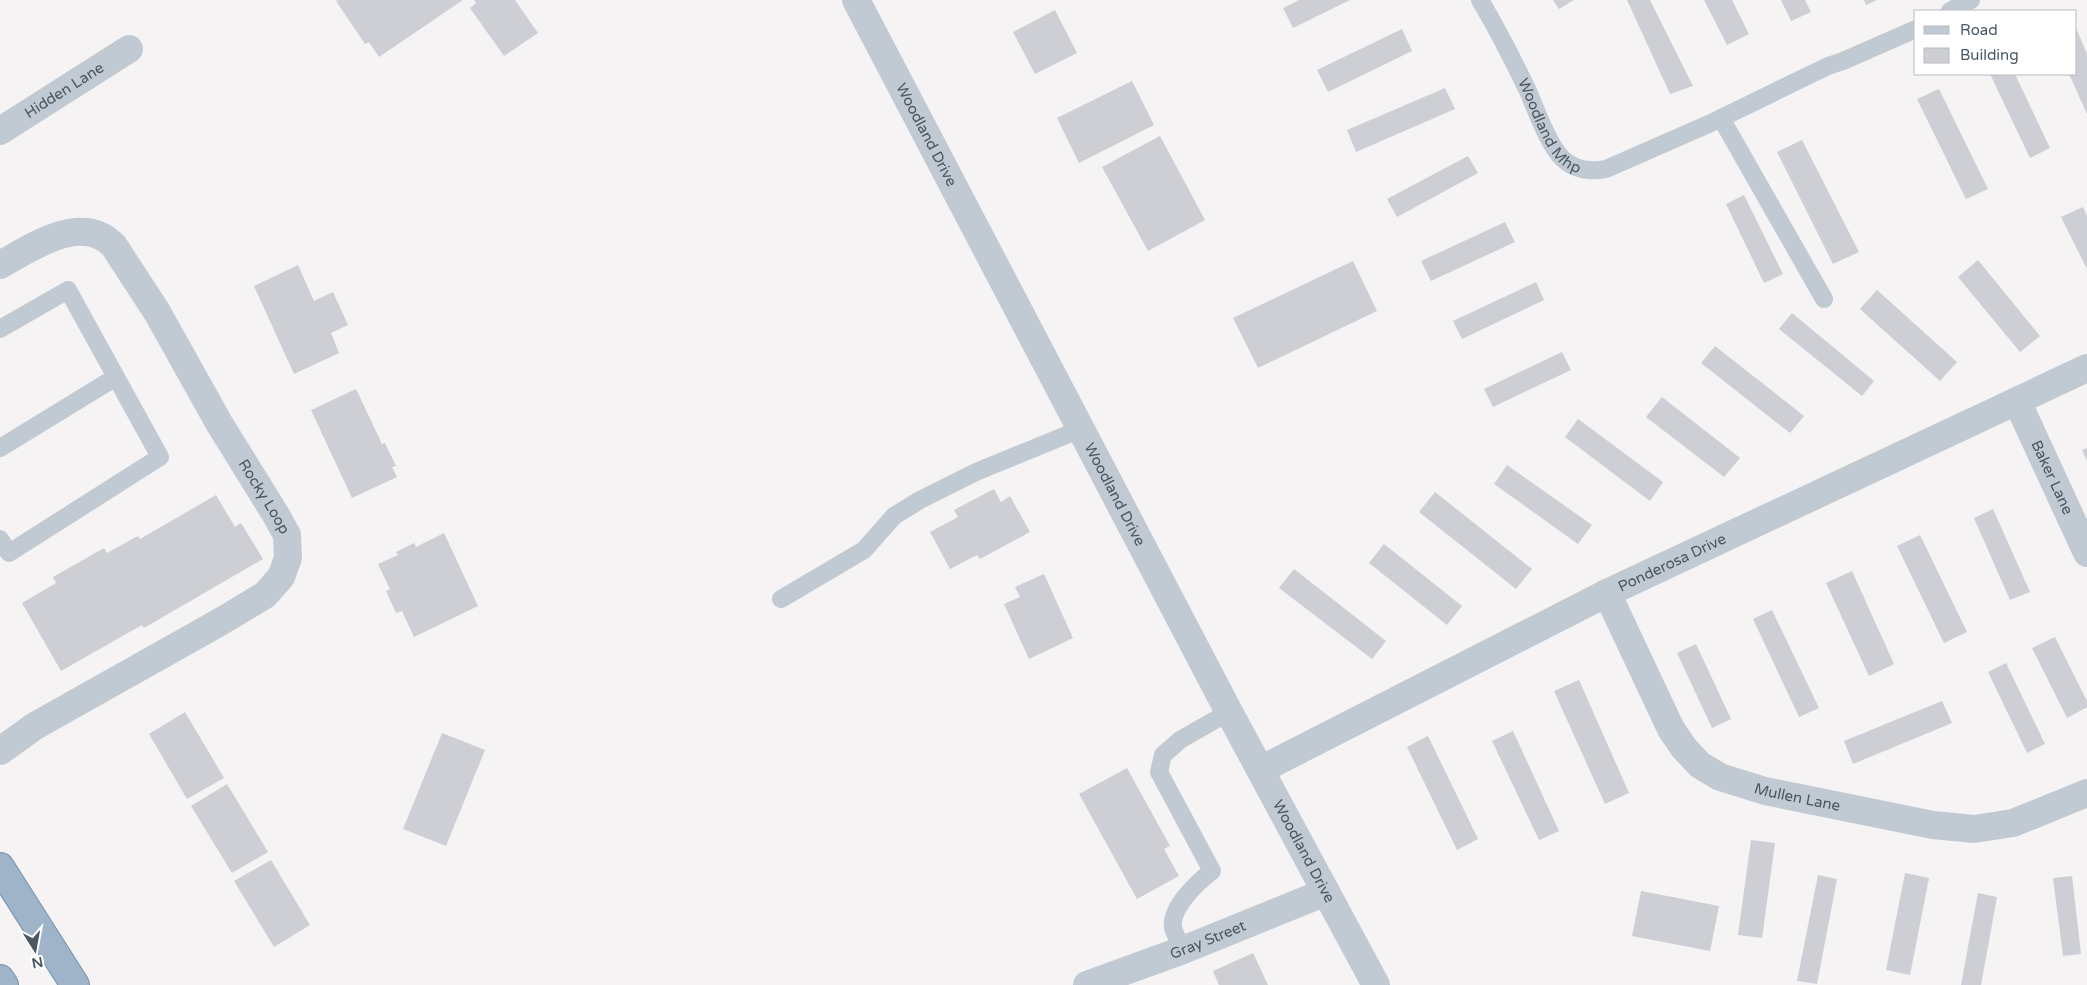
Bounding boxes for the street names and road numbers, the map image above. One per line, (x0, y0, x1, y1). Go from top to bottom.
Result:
street label: Hidden Lane (21, 58, 107, 122)
street label: Woodland Mhp (1514, 75, 1584, 177)
street label: Woodland Drive (892, 80, 961, 189)
street label: Baker Lane (2027, 437, 2077, 517)
street label: Woodland Drive (1081, 440, 1149, 549)
street label: Rocky Loop (235, 456, 294, 537)
street label: Ponderosa Drive (1615, 530, 1729, 596)
street label: Mullen Lane (1752, 779, 1842, 815)
street label: Woodland Drive (1269, 797, 1339, 906)
street label: Gray Street (1167, 916, 1249, 963)

